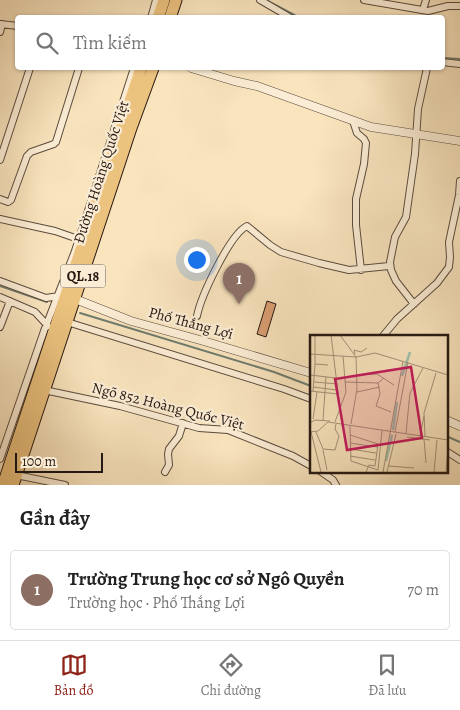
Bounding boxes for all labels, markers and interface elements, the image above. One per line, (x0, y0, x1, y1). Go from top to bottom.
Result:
search box (15, 15, 445, 70)
icon: search (33, 29, 61, 57)
text: Tìm kiếm (73, 30, 147, 56)
street label: Đường Hoàng Quốc Việt (68, 98, 134, 246)
your location (184, 247, 210, 273)
pin: 1 (223, 263, 255, 304)
road number: QL.18 (61, 264, 106, 288)
street label: Phố Thắng Lợi (146, 302, 236, 344)
inset map (310, 335, 448, 472)
street label: Ngõ 852 Hoàng Quốc Việt (90, 377, 246, 435)
scale bar (15, 450, 102, 473)
text: 100 m (22, 452, 56, 471)
text: Gần đây (20, 504, 90, 532)
text: Trường Trung học cơ sở Ngô Quyền (68, 566, 344, 592)
text: 1 (34, 579, 40, 601)
text: 70 m (407, 579, 439, 601)
text: Trường học · Phố Thắng Lợi (68, 592, 245, 614)
tab: Bản đồ (54, 651, 94, 700)
tab: Chỉ đường (201, 651, 261, 700)
tab: Đã lưu (368, 651, 406, 700)

